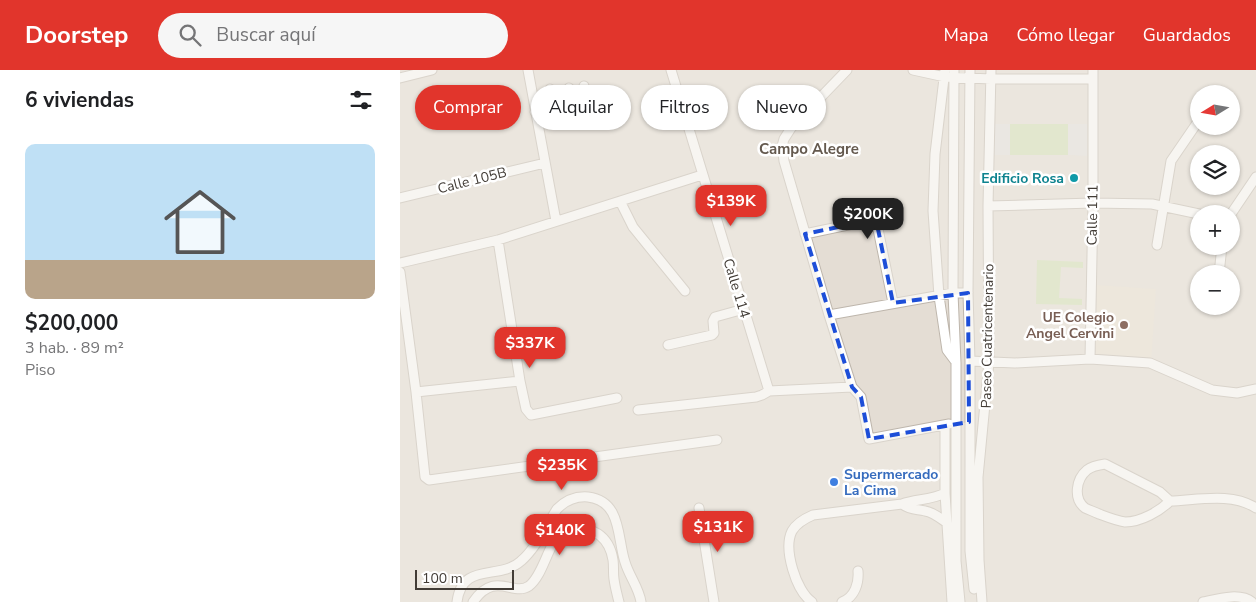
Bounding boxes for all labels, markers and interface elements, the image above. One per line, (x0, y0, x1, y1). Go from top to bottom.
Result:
search box (158, 13, 508, 58)
text: Doorstep (25, 19, 128, 51)
icon: search (176, 21, 204, 49)
text: Buscar aquí (216, 22, 316, 48)
text: Mapa (944, 23, 989, 47)
text: Cómo llegar (1017, 23, 1115, 47)
text: Guardados (1143, 23, 1231, 47)
chip: Comprar (415, 85, 521, 130)
chip: Alquilar (531, 85, 631, 130)
chip: Filtros (641, 85, 728, 130)
chip: Nuevo (738, 85, 826, 130)
north arrow (1190, 85, 1240, 135)
map controls (1190, 85, 1240, 315)
text: 6 viviendas (25, 86, 134, 114)
icon: filters (347, 86, 375, 114)
district label: Campo Alegre (759, 139, 859, 159)
button: layers (1190, 145, 1240, 195)
street label: Calle 105B (436, 163, 509, 198)
place label: Edificio Rosa (981, 169, 1064, 188)
marker: Edificio Rosa (1068, 172, 1080, 184)
icon: home (155, 177, 245, 267)
pin: $139K (696, 184, 766, 227)
street label: Calle 111 (1082, 184, 1103, 246)
text: $139K (706, 190, 756, 212)
pin: $200K (833, 198, 903, 240)
text: $200K (843, 203, 893, 225)
button: + (1190, 205, 1240, 255)
street label: Calle 114 (719, 256, 755, 320)
street label: Paseo Cuatricentenario (977, 263, 998, 408)
button: − (1190, 265, 1240, 315)
place label: UE Colegio Angel Cervini (1026, 308, 1114, 343)
text: $200,000 (25, 309, 118, 337)
marker: UE Colegio Angel Cervini (1118, 319, 1130, 331)
pin: $337K (495, 326, 565, 369)
text: $337K (505, 332, 555, 354)
text: 3 hab. · 89 m² (25, 337, 124, 359)
text: Piso (25, 359, 55, 381)
pin: $235K (527, 448, 597, 491)
text: $235K (537, 454, 587, 476)
place label: Supermercado La Cima (844, 465, 938, 500)
marker: Supermercado La Cima (828, 476, 840, 488)
pin: $131K (683, 510, 753, 553)
pin: $140K (525, 514, 595, 556)
text: $131K (693, 516, 743, 538)
text: $140K (535, 519, 585, 541)
scale bar (415, 567, 514, 590)
text: 100 m (422, 569, 463, 588)

